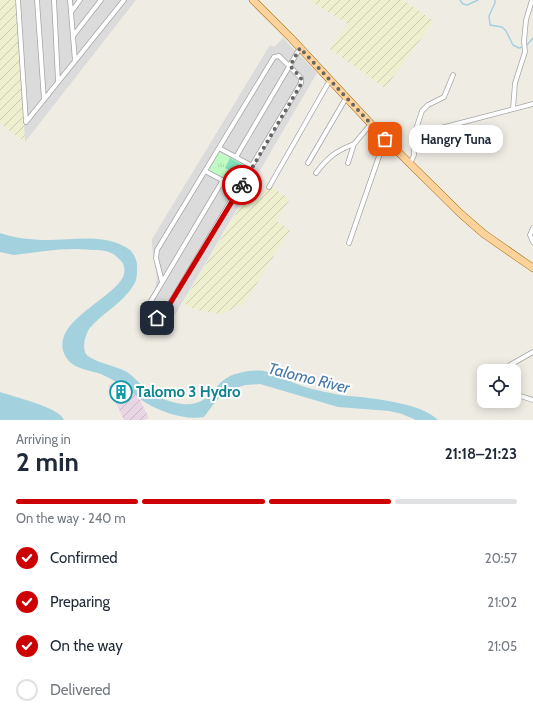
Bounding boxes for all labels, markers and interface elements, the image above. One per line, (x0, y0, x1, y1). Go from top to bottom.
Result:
pin (368, 122, 402, 156)
callout: Hangry Tuna (409, 125, 503, 153)
icon: bag (374, 128, 396, 150)
text: Hangry Tuna (421, 131, 491, 147)
courier (222, 165, 262, 205)
icon: bike (231, 174, 253, 196)
pin (140, 301, 174, 335)
icon: home (146, 307, 168, 329)
water label: Talomo River (266, 359, 353, 398)
map controls (477, 364, 521, 408)
button: locate (477, 364, 521, 408)
building icon: Talomo 3 Hydro (108, 379, 134, 405)
place label: Talomo 3 Hydro (136, 383, 241, 401)
text: Arriving in (16, 431, 71, 447)
text: 21:18–21:23 (445, 445, 517, 463)
text: 2 min (16, 446, 79, 478)
text: On the way · 240 m (16, 510, 126, 526)
icon: check (16, 547, 38, 569)
text: Confirmed (50, 549, 118, 567)
text: 20:57 (485, 550, 517, 566)
icon: check (16, 591, 38, 613)
text: Preparing (50, 593, 110, 611)
text: 21:02 (487, 594, 517, 610)
icon: check (16, 635, 38, 657)
text: On the way (50, 637, 123, 655)
text: 21:05 (487, 638, 517, 654)
text: Delivered (50, 681, 111, 699)

